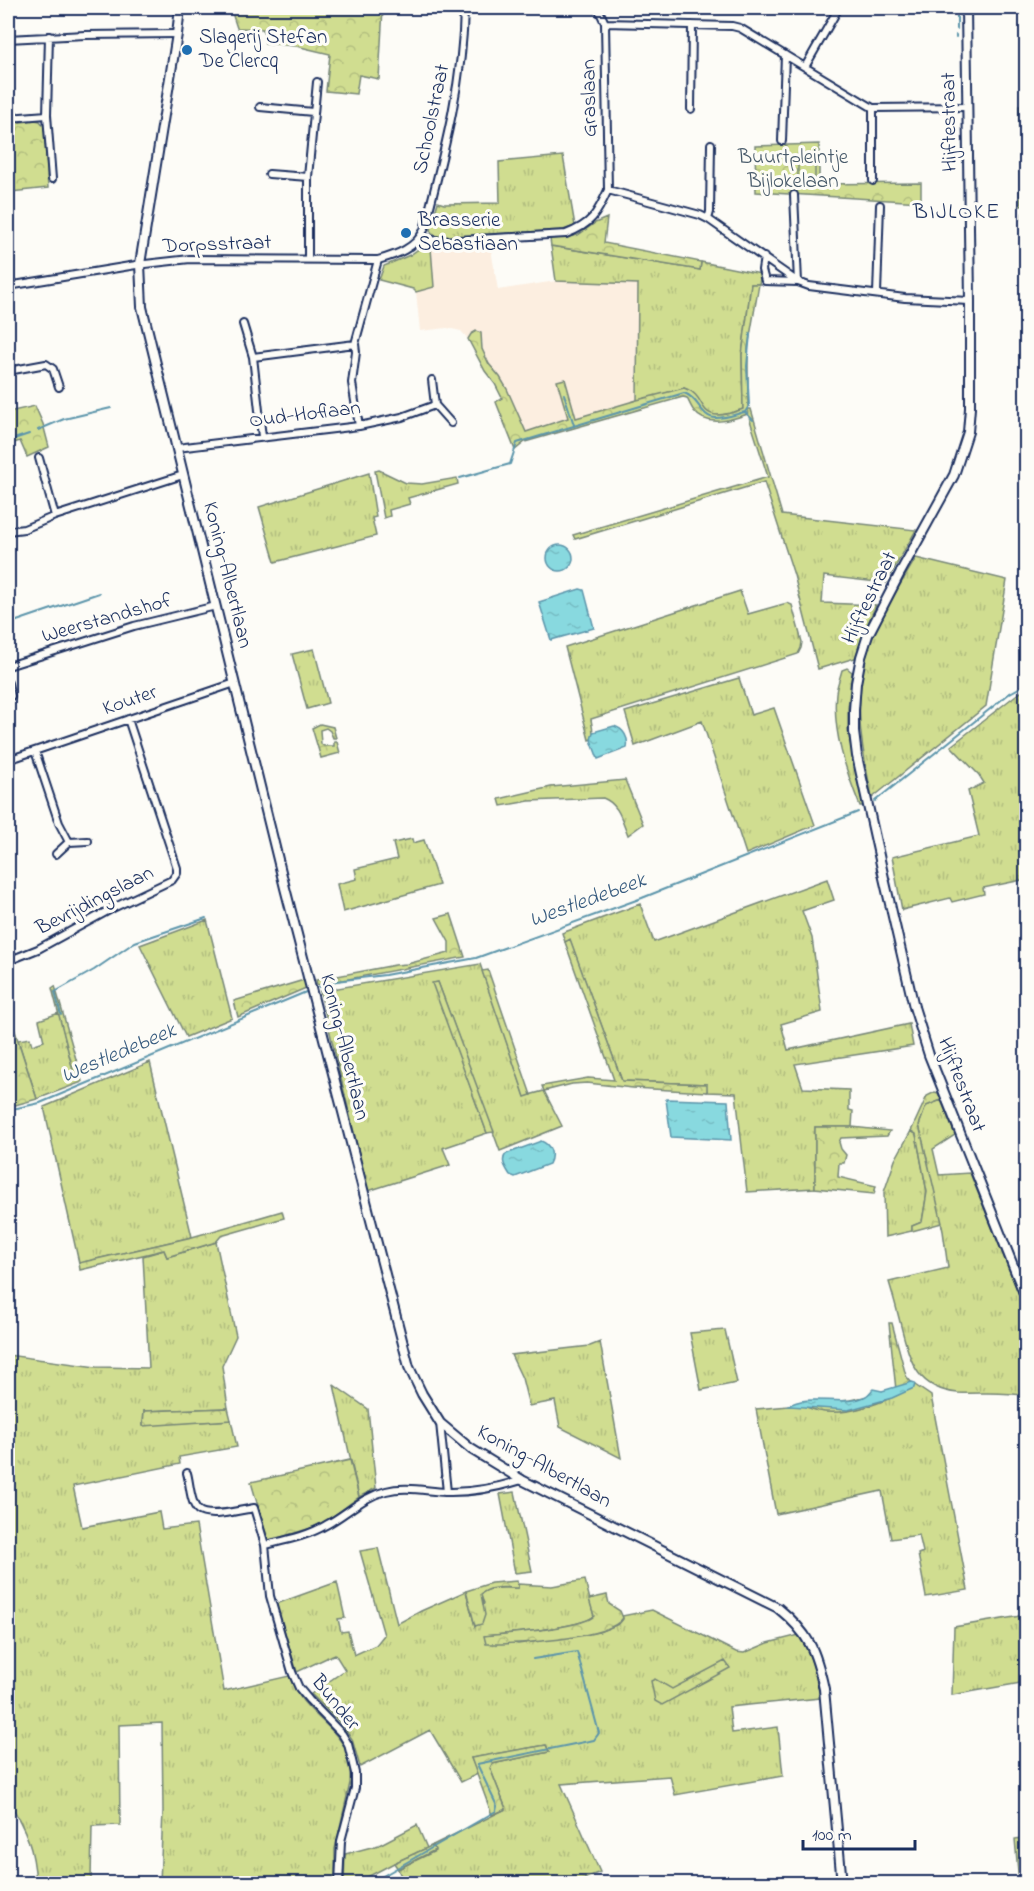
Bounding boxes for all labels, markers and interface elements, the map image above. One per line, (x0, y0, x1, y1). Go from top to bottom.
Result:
place label: Slagerij Stefan De Clercq (198, 23, 327, 77)
marker: Slagerij Stefan De Clercq (180, 43, 194, 57)
street label: Graslaan (574, 59, 606, 137)
street label: Schoolstraat (406, 61, 458, 177)
street label: Hijftestraat (934, 72, 966, 172)
park label: Buurtpleintje Bijlokelaan (737, 143, 849, 197)
district label: BIJLOKE (912, 197, 1001, 229)
place label: Brasserie Sebastiaan (417, 206, 518, 260)
marker: Brasserie Sebastiaan (399, 226, 413, 240)
street label: Dorpsstraat (161, 228, 272, 262)
street label: Oud-Hoflaan (248, 393, 362, 437)
street label: Koning-Albertlaan (192, 499, 260, 652)
street label: Hijftestraat (835, 547, 905, 649)
street label: Weerstandshof (38, 586, 176, 652)
street label: Kouter (99, 678, 162, 724)
street label: Bevrijdingslaan (30, 858, 160, 946)
water label: Westledebeek (525, 865, 652, 937)
street label: Koning-Albertlaan (309, 971, 377, 1124)
water label: Westledebeek (56, 1015, 183, 1093)
street label: Hijftestraat (929, 1033, 993, 1137)
street label: Koning-Albertlaan (470, 1418, 617, 1518)
street label: Bunder (303, 1668, 367, 1738)
scale bar (803, 1813, 916, 1851)
text: 100 m (812, 1823, 852, 1849)

